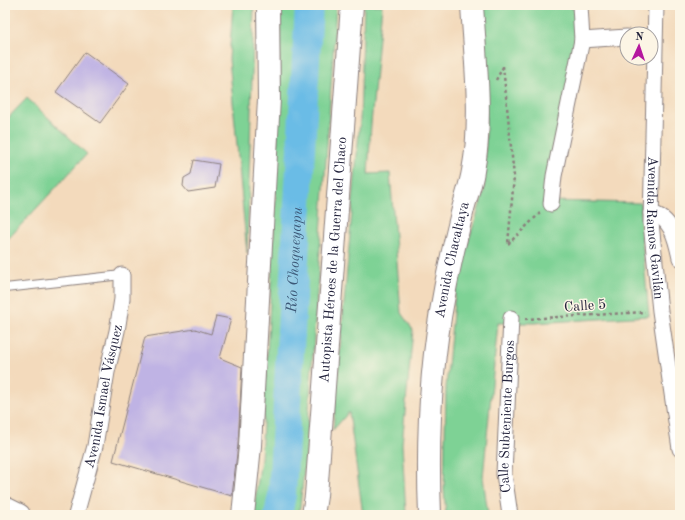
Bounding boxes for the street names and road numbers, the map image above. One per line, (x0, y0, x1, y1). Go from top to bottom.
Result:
street label: Autopista Héroes de la Guerra del Chaco (317, 136, 349, 383)
street label: Avenida Ramos Gavilán (644, 156, 666, 300)
street label: Avenida Chacaltaya (433, 200, 472, 319)
street label: Calle 5 (563, 298, 607, 314)
street label: Avenida Ismael Vásquez (82, 324, 125, 470)
street label: Calle Subteniente Burgos (497, 340, 517, 494)

